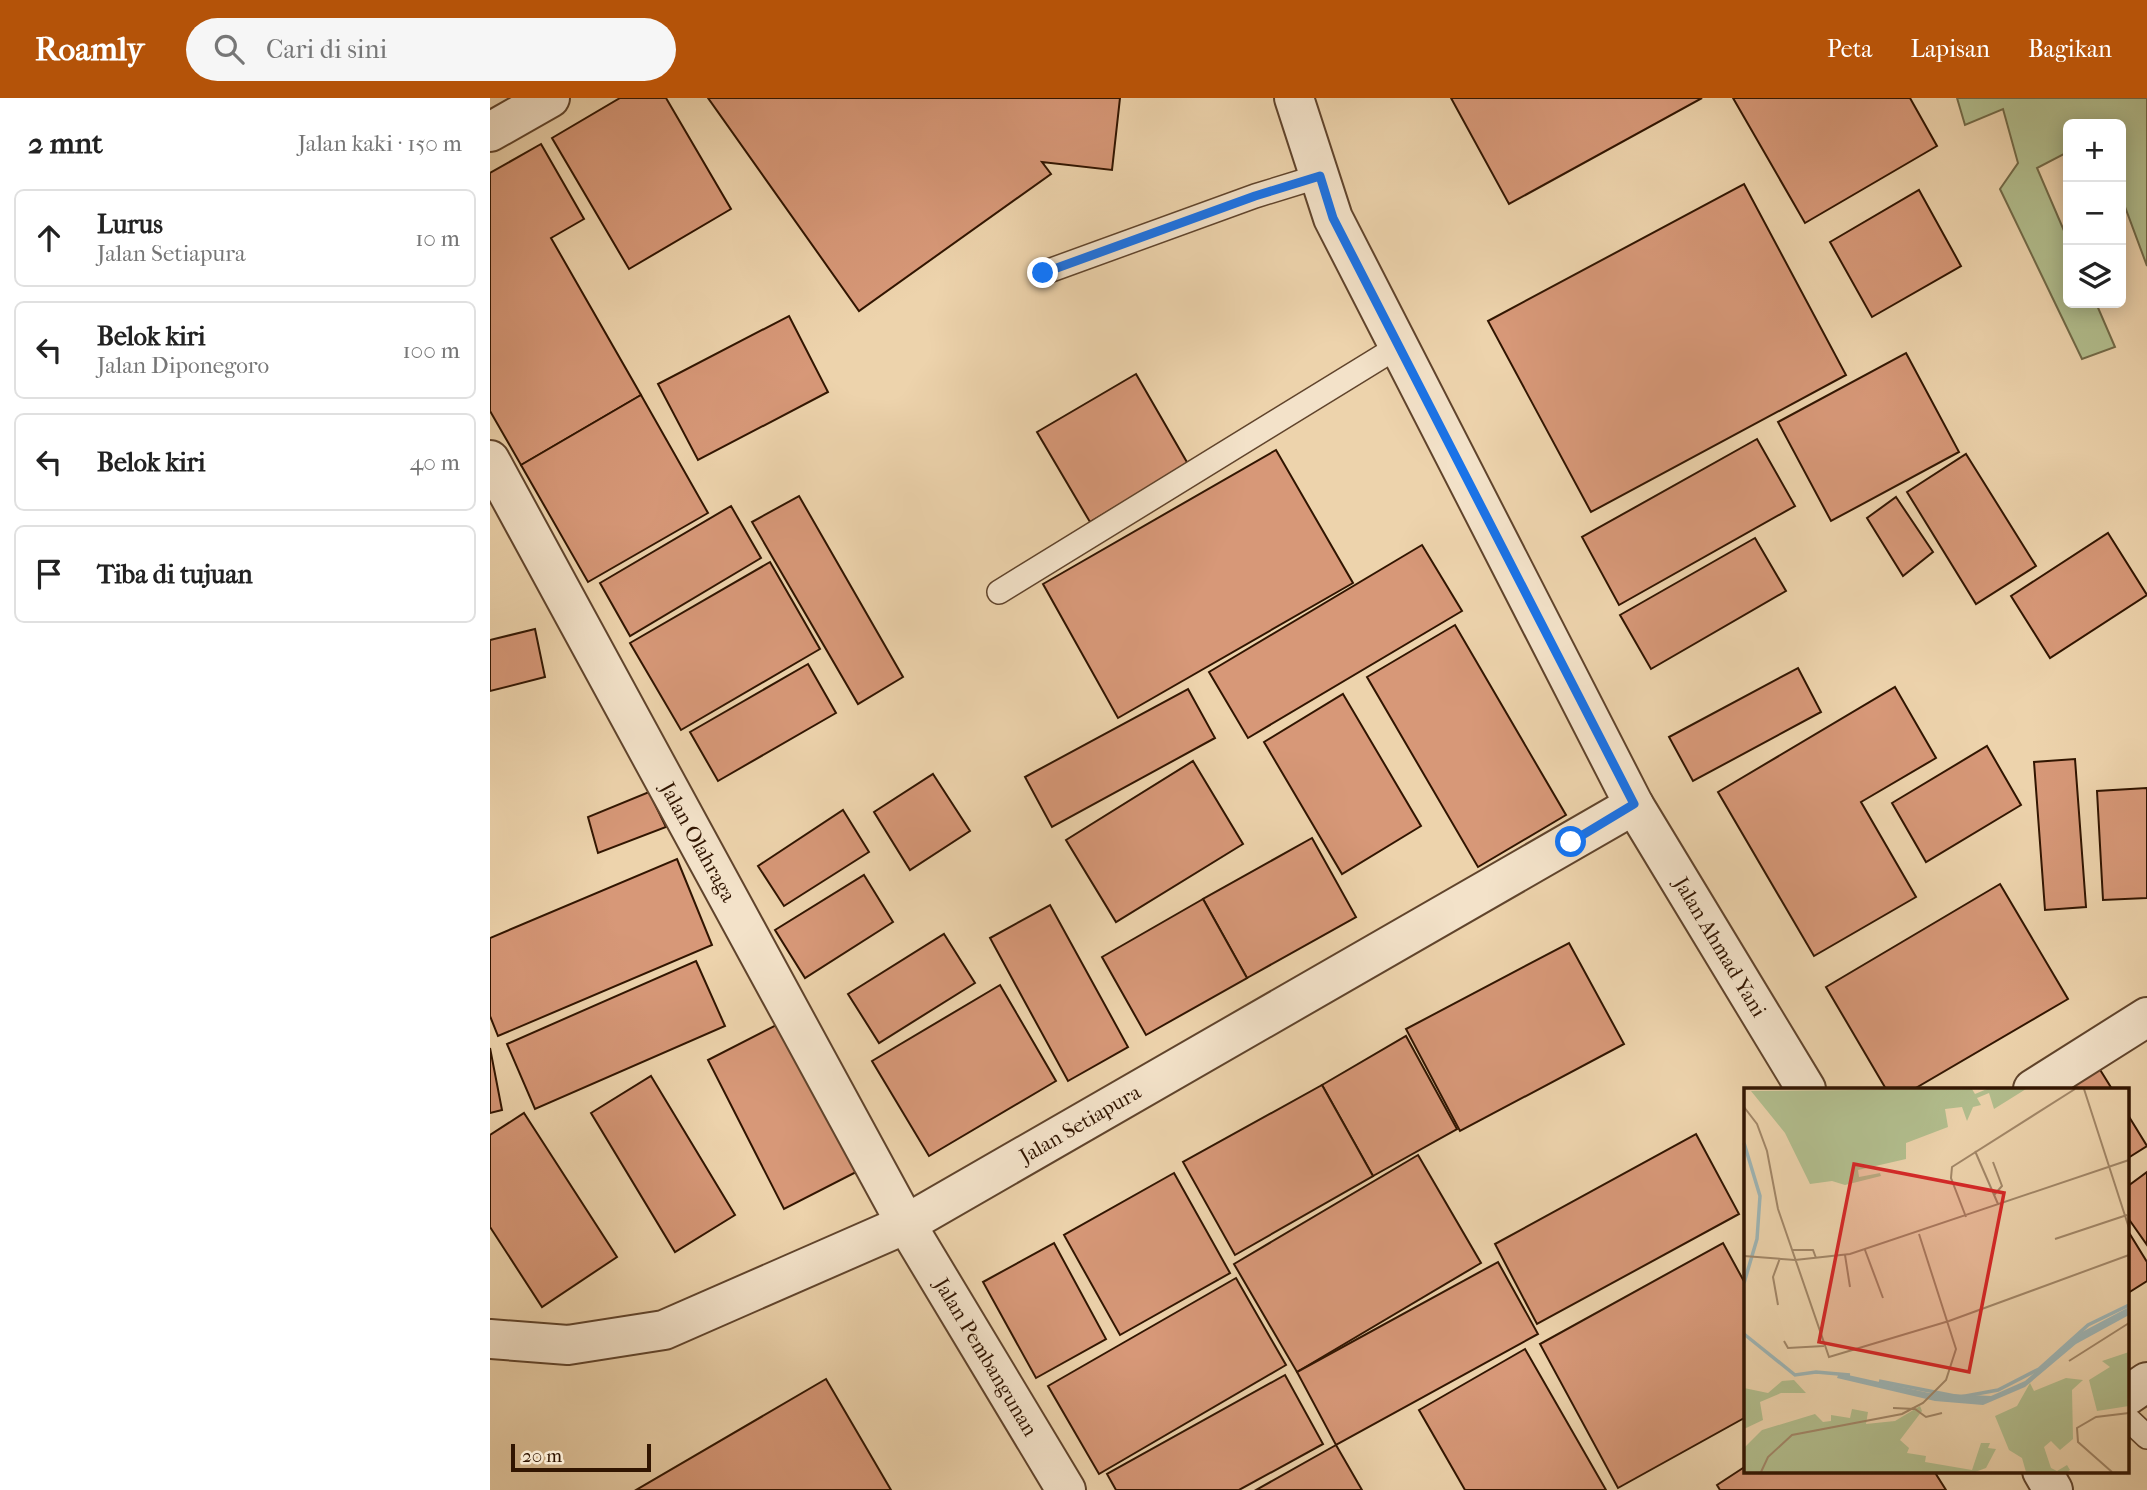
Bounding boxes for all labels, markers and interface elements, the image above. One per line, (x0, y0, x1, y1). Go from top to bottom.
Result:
search box (186, 18, 676, 81)
text: Roamly (35, 30, 144, 69)
icon: search (210, 30, 248, 68)
text: Cari di sini (266, 34, 387, 65)
text: Peta (1827, 35, 1872, 63)
text: Lapisan (1910, 35, 1990, 63)
text: Bagikan (2028, 35, 2112, 63)
map controls (2063, 119, 2126, 308)
button: + (2063, 119, 2126, 182)
text: 2 mnt (28, 126, 103, 161)
text: Jalan kaki · 150 m (298, 130, 462, 157)
button: − (2063, 182, 2126, 245)
text: Lurus (97, 209, 163, 240)
icon: ahead (30, 219, 68, 257)
text: 10 m (415, 225, 460, 252)
text: Jalan Setiapura (97, 240, 246, 267)
button: layers (2063, 245, 2126, 308)
route end (1027, 257, 1058, 288)
text: Belok kiri (97, 321, 205, 352)
icon: left (30, 331, 68, 369)
text: 100 m (402, 337, 460, 364)
text: Jalan Diponegoro (97, 352, 269, 379)
icon: left (30, 443, 68, 481)
text: Belok kiri (97, 447, 205, 478)
text: 40 m (410, 449, 460, 476)
icon: arrive (30, 555, 68, 593)
text: Tiba di tujuan (97, 559, 253, 590)
street label: Jalan Olahraga (654, 776, 741, 906)
route start (1555, 826, 1586, 857)
street label: Jalan Ahmad Yani (1668, 871, 1771, 1021)
street label: Jalan Setiapura (1013, 1080, 1145, 1169)
inset map (1744, 1088, 2130, 1472)
street label: Jalan Pembangunan (928, 1272, 1043, 1440)
scale bar (511, 1441, 651, 1473)
text: 20 m (522, 1445, 562, 1467)

